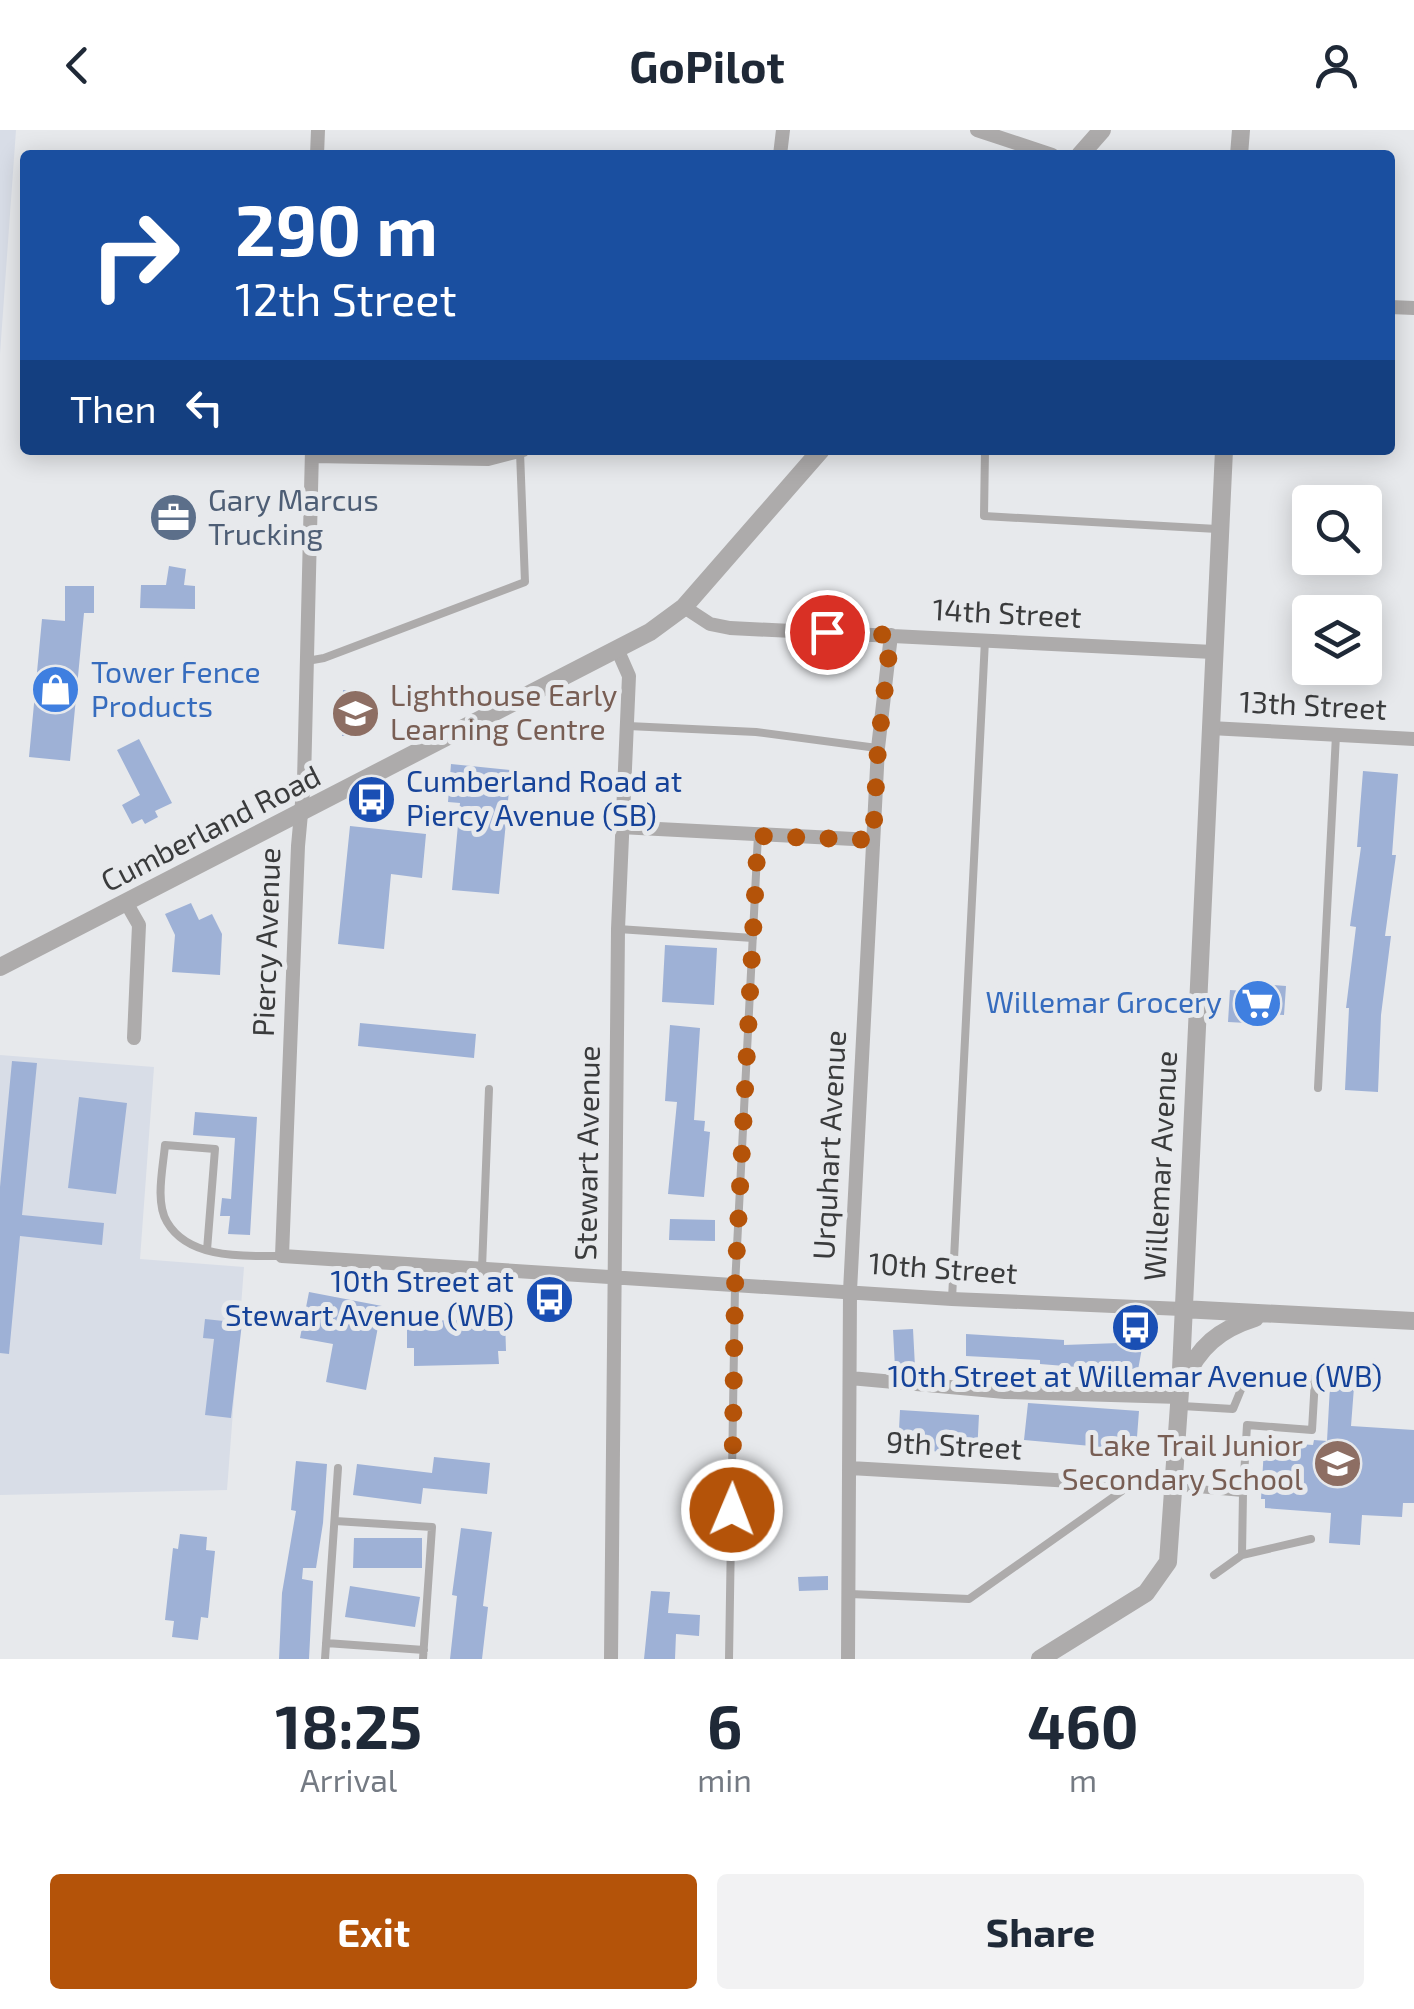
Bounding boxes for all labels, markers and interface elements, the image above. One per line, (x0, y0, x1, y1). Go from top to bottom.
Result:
icon: back (50, 38, 105, 93)
text: GoPilot (629, 38, 785, 92)
icon: person (1309, 38, 1364, 93)
text: 290 m (235, 186, 438, 270)
icon: right (70, 190, 200, 320)
text: 12th Street (235, 271, 457, 325)
icon: left (177, 380, 232, 435)
text: Then (70, 385, 157, 431)
place label: Gary Marcus Trucking (208, 481, 379, 551)
map controls (1292, 485, 1382, 685)
button: search (1292, 485, 1382, 575)
office icon: Gary Marcus Trucking (147, 492, 199, 544)
pin (785, 590, 870, 675)
street label: 14th Street (932, 590, 1083, 634)
button: layers (1292, 595, 1382, 685)
icon: arrive (800, 605, 855, 660)
place label: Tower Fence Products (91, 653, 261, 723)
shop icon: Tower Fence Products (30, 664, 82, 716)
place label: Lighthouse Early Learning Centre (390, 676, 618, 746)
street label: 13th Street (1238, 682, 1388, 726)
school or university icon: Lighthouse Early Learning Centre (329, 687, 381, 739)
street label: Cumberland Road (94, 756, 326, 898)
place label: Cumberland Road at Piercy Avenue (SB) (406, 762, 682, 832)
bus stop icon: Cumberland Road at Piercy Avenue (SB) (345, 773, 397, 825)
street label: Piercy Avenue (244, 847, 286, 1037)
supermarket icon: Willemar Grocery (1231, 977, 1283, 1029)
place label: Willemar Grocery (985, 983, 1222, 1019)
street label: Urquhart Avenue (804, 1029, 852, 1261)
street label: Stewart Avenue (566, 1045, 606, 1261)
street label: Willemar Avenue (1135, 1050, 1183, 1282)
street label: 10th Street (868, 1244, 1019, 1290)
place label: 10th Street at Stewart Avenue (WB) (225, 1262, 514, 1332)
bus stop icon: 10th Street at Stewart Avenue (WB) (523, 1273, 575, 1325)
bus stop icon: 10th Street at Willemar Avenue (WB) (1109, 1302, 1161, 1354)
place label: 10th Street at Willemar Avenue (WB) (888, 1357, 1382, 1393)
street label: 9th Street (885, 1422, 1023, 1466)
place label: Lake Trail Junior Secondary School (1062, 1426, 1303, 1496)
school or university icon: Lake Trail Junior Secondary School (1312, 1437, 1364, 1489)
position arrow (680, 1458, 784, 1562)
text: 18:25 (275, 1689, 422, 1761)
text: 6 (707, 1689, 742, 1761)
text: 460 (1027, 1689, 1139, 1761)
text: Arrival (300, 1760, 397, 1798)
text: min (697, 1760, 752, 1798)
text: m (1069, 1760, 1097, 1798)
button: Exit (50, 1874, 697, 1989)
button: Share (717, 1874, 1364, 1989)

